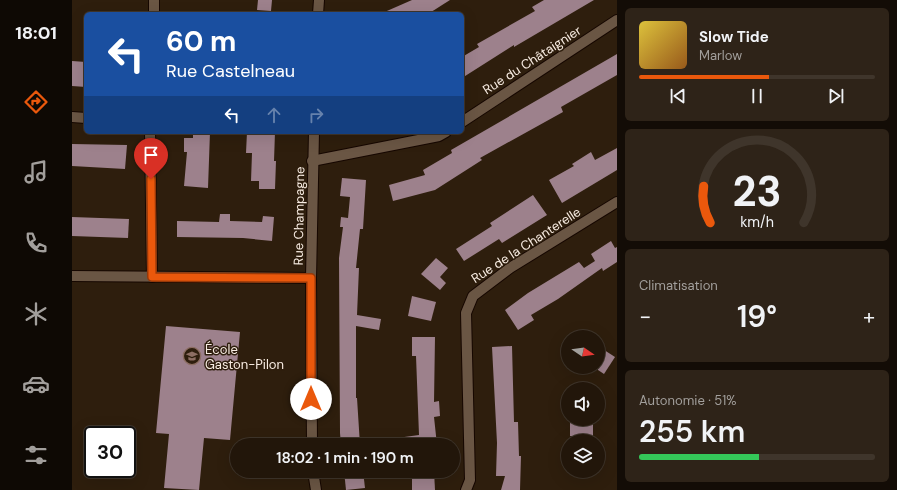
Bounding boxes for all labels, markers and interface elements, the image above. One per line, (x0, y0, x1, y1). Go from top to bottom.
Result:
text: 18:01 (15, 21, 57, 45)
street label: Rue du Châtaignier (480, 22, 585, 98)
text: 60 m (166, 23, 236, 60)
text: Slow Tide (699, 27, 769, 47)
icon: left (100, 28, 152, 80)
text: Marlow (699, 47, 742, 64)
text: Rue Castelneau (166, 59, 295, 83)
icon: previous (667, 85, 689, 107)
icon: pause (746, 85, 768, 107)
icon: next (825, 85, 847, 107)
icon: directions (22, 88, 50, 116)
icon: left (221, 104, 243, 126)
icon: ahead (263, 104, 285, 126)
icon: right (305, 104, 327, 126)
pin (134, 138, 168, 179)
icon: arrive (140, 144, 162, 166)
icon: music (22, 158, 50, 186)
text: 23 (732, 165, 782, 219)
street label: Rue Champagne (290, 166, 308, 266)
street label: Rue de la Chanterelle (468, 203, 584, 287)
text: km/h (740, 212, 774, 230)
icon: phone (22, 229, 50, 257)
text: Climatisation (639, 277, 718, 294)
text: 19° (737, 297, 777, 336)
icon: climate (22, 300, 50, 328)
text: − (639, 302, 651, 331)
text: + (863, 302, 875, 331)
north arrow (561, 330, 605, 374)
map controls (561, 330, 605, 478)
place label: École Gaston-Pilon (205, 340, 284, 373)
school or university icon: École Gaston-Pilon (182, 346, 202, 366)
icon: car (22, 370, 50, 398)
position arrow (290, 378, 332, 420)
button: sound (561, 382, 605, 426)
text: Autonomie · 51% (639, 392, 737, 409)
text: 255 km (639, 412, 745, 451)
speed limit sign: 30 (84, 426, 136, 478)
button: layers (561, 434, 605, 478)
icon: filters (22, 441, 50, 469)
text: 18:02 · 1 min · 190 m (276, 448, 414, 468)

